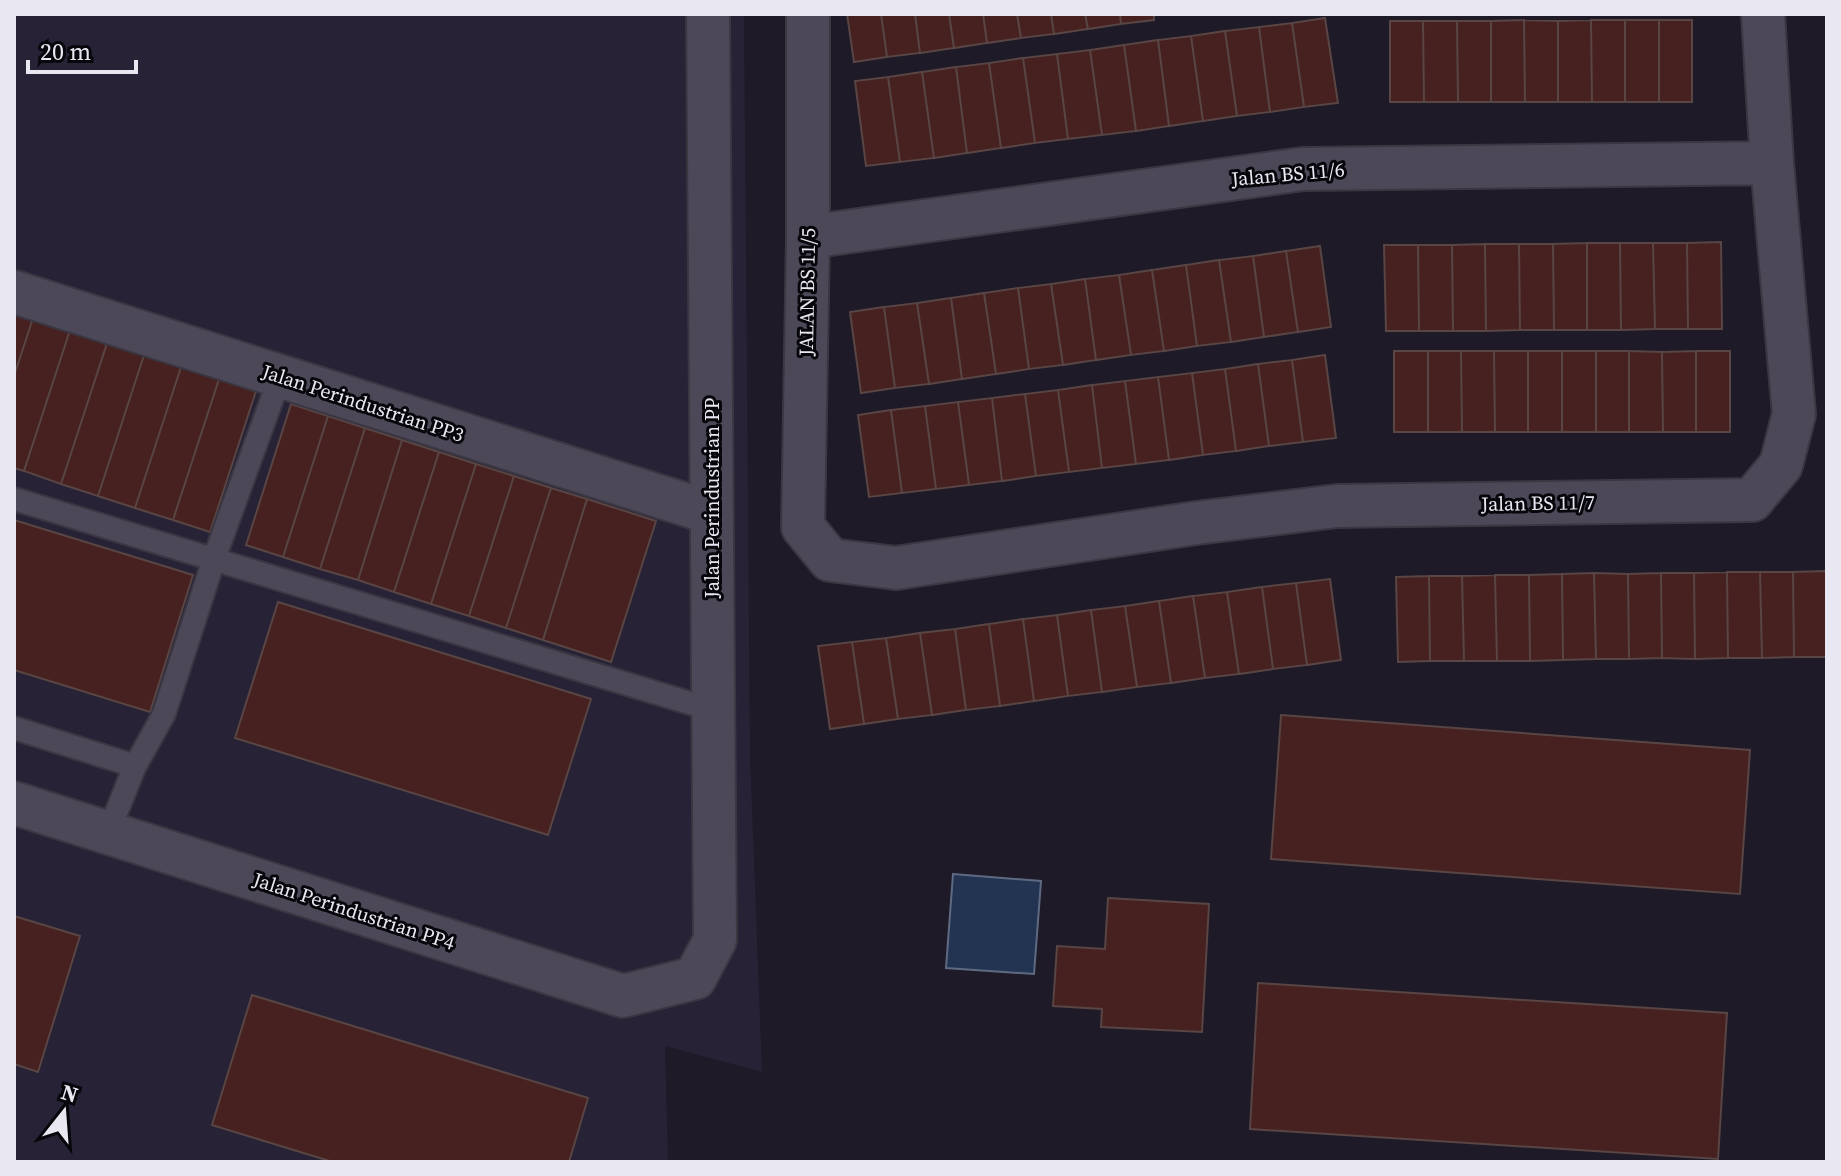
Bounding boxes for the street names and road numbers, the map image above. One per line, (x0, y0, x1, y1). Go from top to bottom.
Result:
street label: Jalan BS 11/6 (1229, 155, 1346, 193)
street label: JALAN BS 11/5 (792, 228, 822, 357)
street label: Jalan Perindustrian PP3 (258, 357, 467, 449)
street label: Jalan Perindustrian PP (698, 398, 726, 599)
street label: Jalan BS 11/7 (1480, 488, 1595, 518)
street label: Jalan Perindustrian PP4 (249, 865, 458, 957)

